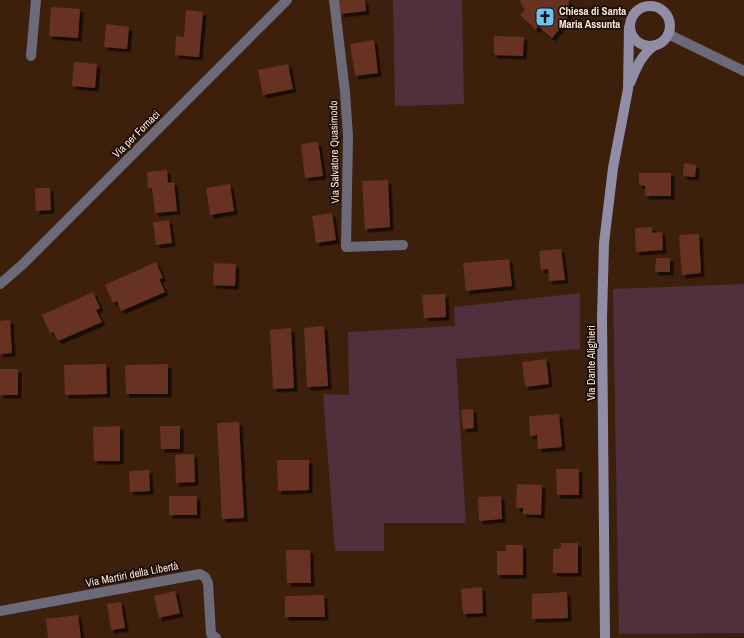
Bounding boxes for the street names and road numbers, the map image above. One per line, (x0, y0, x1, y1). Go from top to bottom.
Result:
street label: Via Salvatore Quasimodo (326, 100, 342, 204)
street label: Via per Fornaci (109, 107, 163, 161)
street label: Via Dante Alighieri (584, 325, 598, 401)
street label: Via Martiri della Libertà (84, 558, 180, 590)

